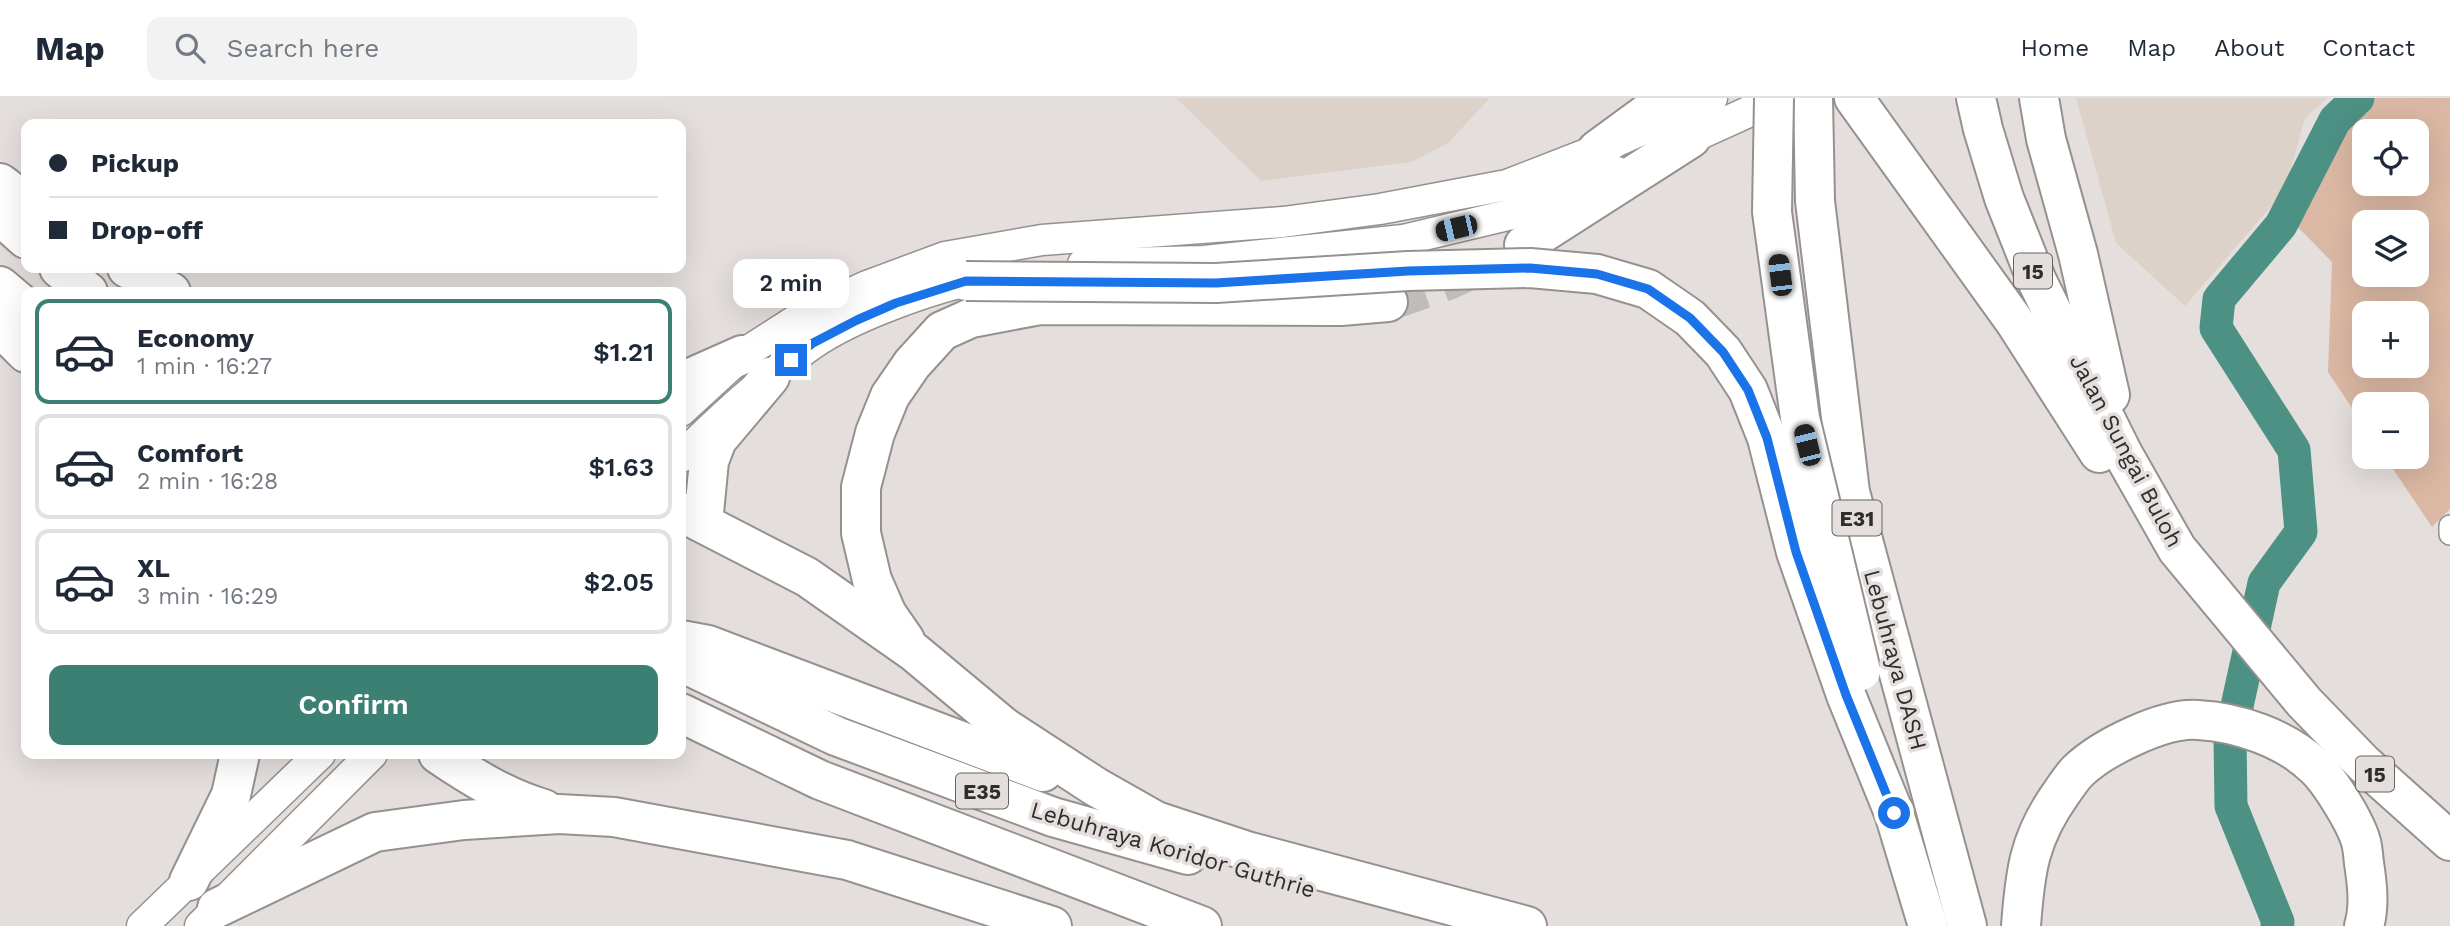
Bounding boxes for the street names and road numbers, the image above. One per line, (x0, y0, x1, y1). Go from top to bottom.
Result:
road number: 15 (2014, 254, 2052, 288)
street label: Jalan Sungai Buloh (2064, 350, 2188, 552)
road number: E31 (1832, 500, 1882, 536)
street label: Lebuhraya DASH (1858, 567, 1932, 753)
road number: 15 (2356, 756, 2394, 792)
road number: E35 (956, 774, 1008, 808)
street label: Lebuhraya Koridor Guthrie (1028, 796, 1318, 904)

